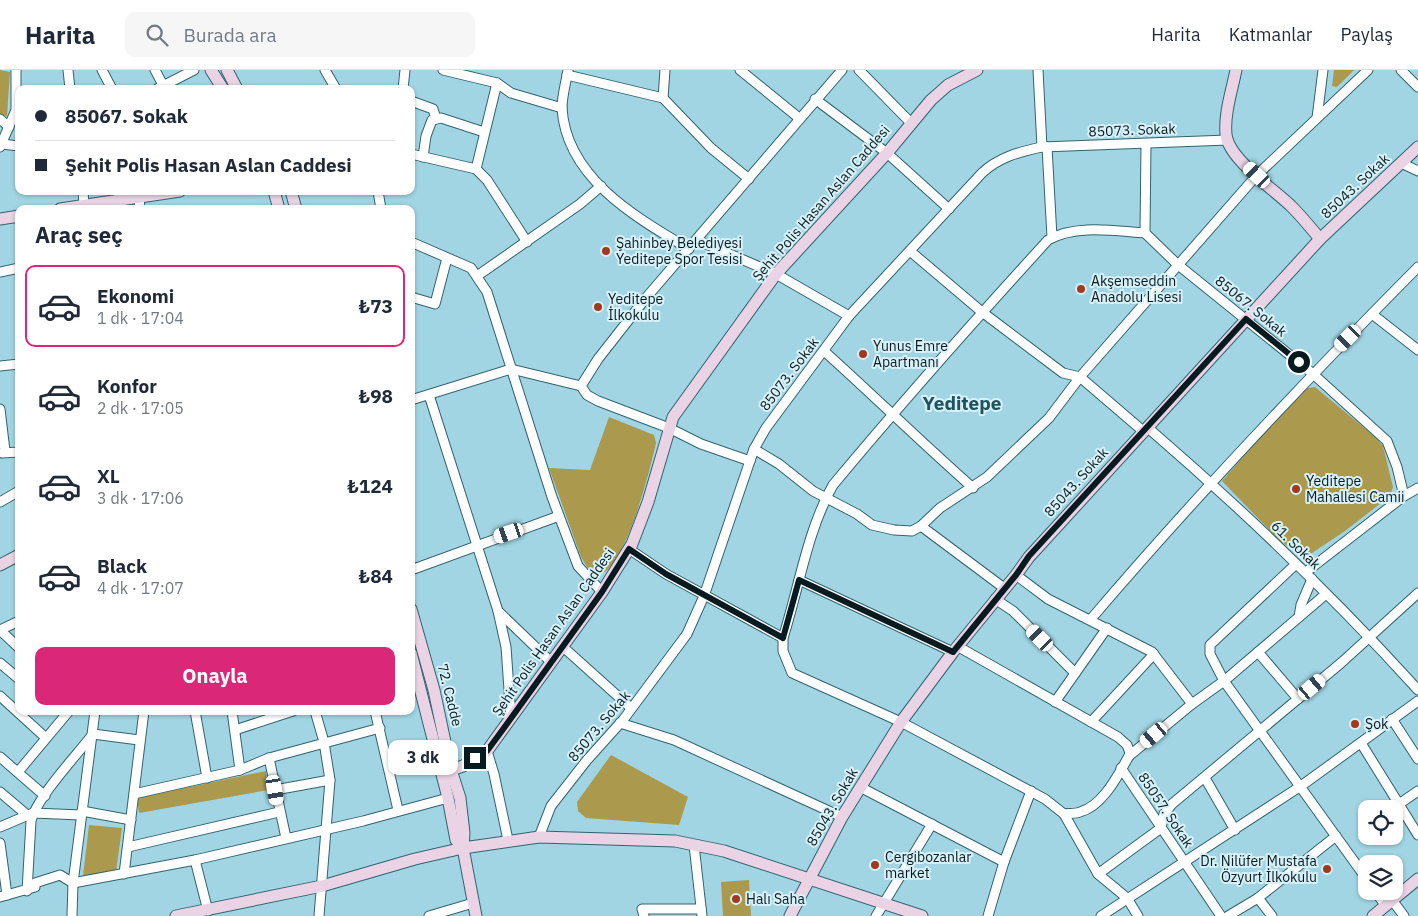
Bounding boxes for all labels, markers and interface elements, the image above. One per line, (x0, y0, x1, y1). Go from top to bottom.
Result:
search box (125, 12, 475, 57)
text: Harita (25, 19, 95, 51)
icon: search (143, 21, 171, 49)
text: Burada ara (183, 23, 277, 47)
text: Harita (1151, 23, 1201, 46)
text: Katmanlar (1229, 23, 1312, 46)
text: Paylaş (1340, 23, 1393, 46)
text: 85067. Sokak (65, 104, 188, 128)
street label: 85073. Sokak (1088, 119, 1177, 141)
street label: Şehit Polis Hasan Aslan Caddesi (748, 121, 894, 285)
street label: 85043. Sokak (1317, 149, 1393, 222)
text: Şehit Polis Hasan Aslan Caddesi (65, 153, 352, 177)
car (1240, 159, 1273, 191)
text: Araç seç (35, 220, 123, 249)
place label: Şahinbey Belediyesi Yeditepe Spor Tesisi (616, 234, 743, 268)
marker: Şahinbey Belediyesi Yeditepe Spor Tesisi (600, 245, 612, 257)
place label: Akşemseddin Anadolu Lisesi (1091, 272, 1182, 306)
street label: 85067. Sokak (1211, 272, 1291, 341)
marker: Akşemseddin Anadolu Lisesi (1075, 283, 1087, 295)
icon: car (37, 284, 82, 329)
text: Ekonomi (97, 284, 174, 308)
place label: Yeditepe İlkokulu (608, 290, 664, 324)
text: ₺73 (359, 294, 393, 318)
marker: Yeditepe İlkokulu (592, 301, 604, 313)
text: 1 dk · 17:04 (97, 308, 184, 328)
car (1332, 322, 1363, 354)
street label: 85073. Sokak (756, 333, 823, 414)
place label: Yunus Emre Apartmanı (873, 337, 948, 371)
marker: Yunus Emre Apartmanı (857, 348, 869, 360)
route start (1288, 351, 1310, 373)
icon: car (37, 374, 82, 419)
text: Konfor (97, 374, 157, 398)
text: ₺98 (359, 384, 393, 408)
district label: Yeditepe (923, 391, 1001, 415)
text: 2 dk · 17:05 (97, 398, 184, 418)
street label: 85043. Sokak (1040, 443, 1112, 520)
icon: car (37, 464, 82, 509)
text: XL (97, 464, 120, 488)
place label: Yeditepe Mahallesi Camii (1306, 472, 1405, 506)
text: ₺124 (347, 474, 393, 498)
marker: Yeditepe Mahallesi Camii (1290, 483, 1302, 495)
text: 3 dk · 17:06 (97, 488, 184, 508)
street label: 61. Sokak (1267, 517, 1325, 573)
car (492, 521, 525, 545)
street label: Şehit Polis Hasan Aslan Caddesi (488, 545, 618, 719)
icon: car (37, 554, 82, 599)
text: Black (97, 554, 147, 578)
text: ₺84 (359, 564, 393, 588)
text: 4 dk · 17:07 (97, 578, 184, 598)
car (1024, 622, 1055, 654)
button: Onayla (35, 647, 395, 705)
street label: 72. Cadde (434, 662, 467, 729)
car (1295, 672, 1328, 702)
street label: 85073. Sokak (564, 686, 634, 765)
place label: Şok (1365, 715, 1389, 733)
marker: Şok (1349, 718, 1361, 730)
car (1137, 720, 1170, 750)
callout: 3 dk (388, 740, 458, 776)
text: 3 dk (407, 747, 439, 767)
route end (464, 747, 486, 769)
street label: 85043. Sokak (802, 764, 862, 849)
street label: 85057. Sokak (1134, 769, 1198, 852)
car (265, 774, 284, 806)
map controls (1358, 800, 1403, 900)
button: locate (1358, 800, 1403, 845)
place label: Cergibozanlar market (885, 848, 971, 882)
place label: Dr. Nilüfer Mustafa Özyurt İlkokulu (1200, 852, 1318, 886)
button: layers (1358, 855, 1403, 900)
marker: Cergibozanlar market (869, 859, 881, 871)
marker: Dr. Nilüfer Mustafa Özyurt İlkokulu (1321, 863, 1333, 875)
place label: Halı Saha (746, 890, 806, 908)
marker: Halı Saha (730, 893, 742, 905)

